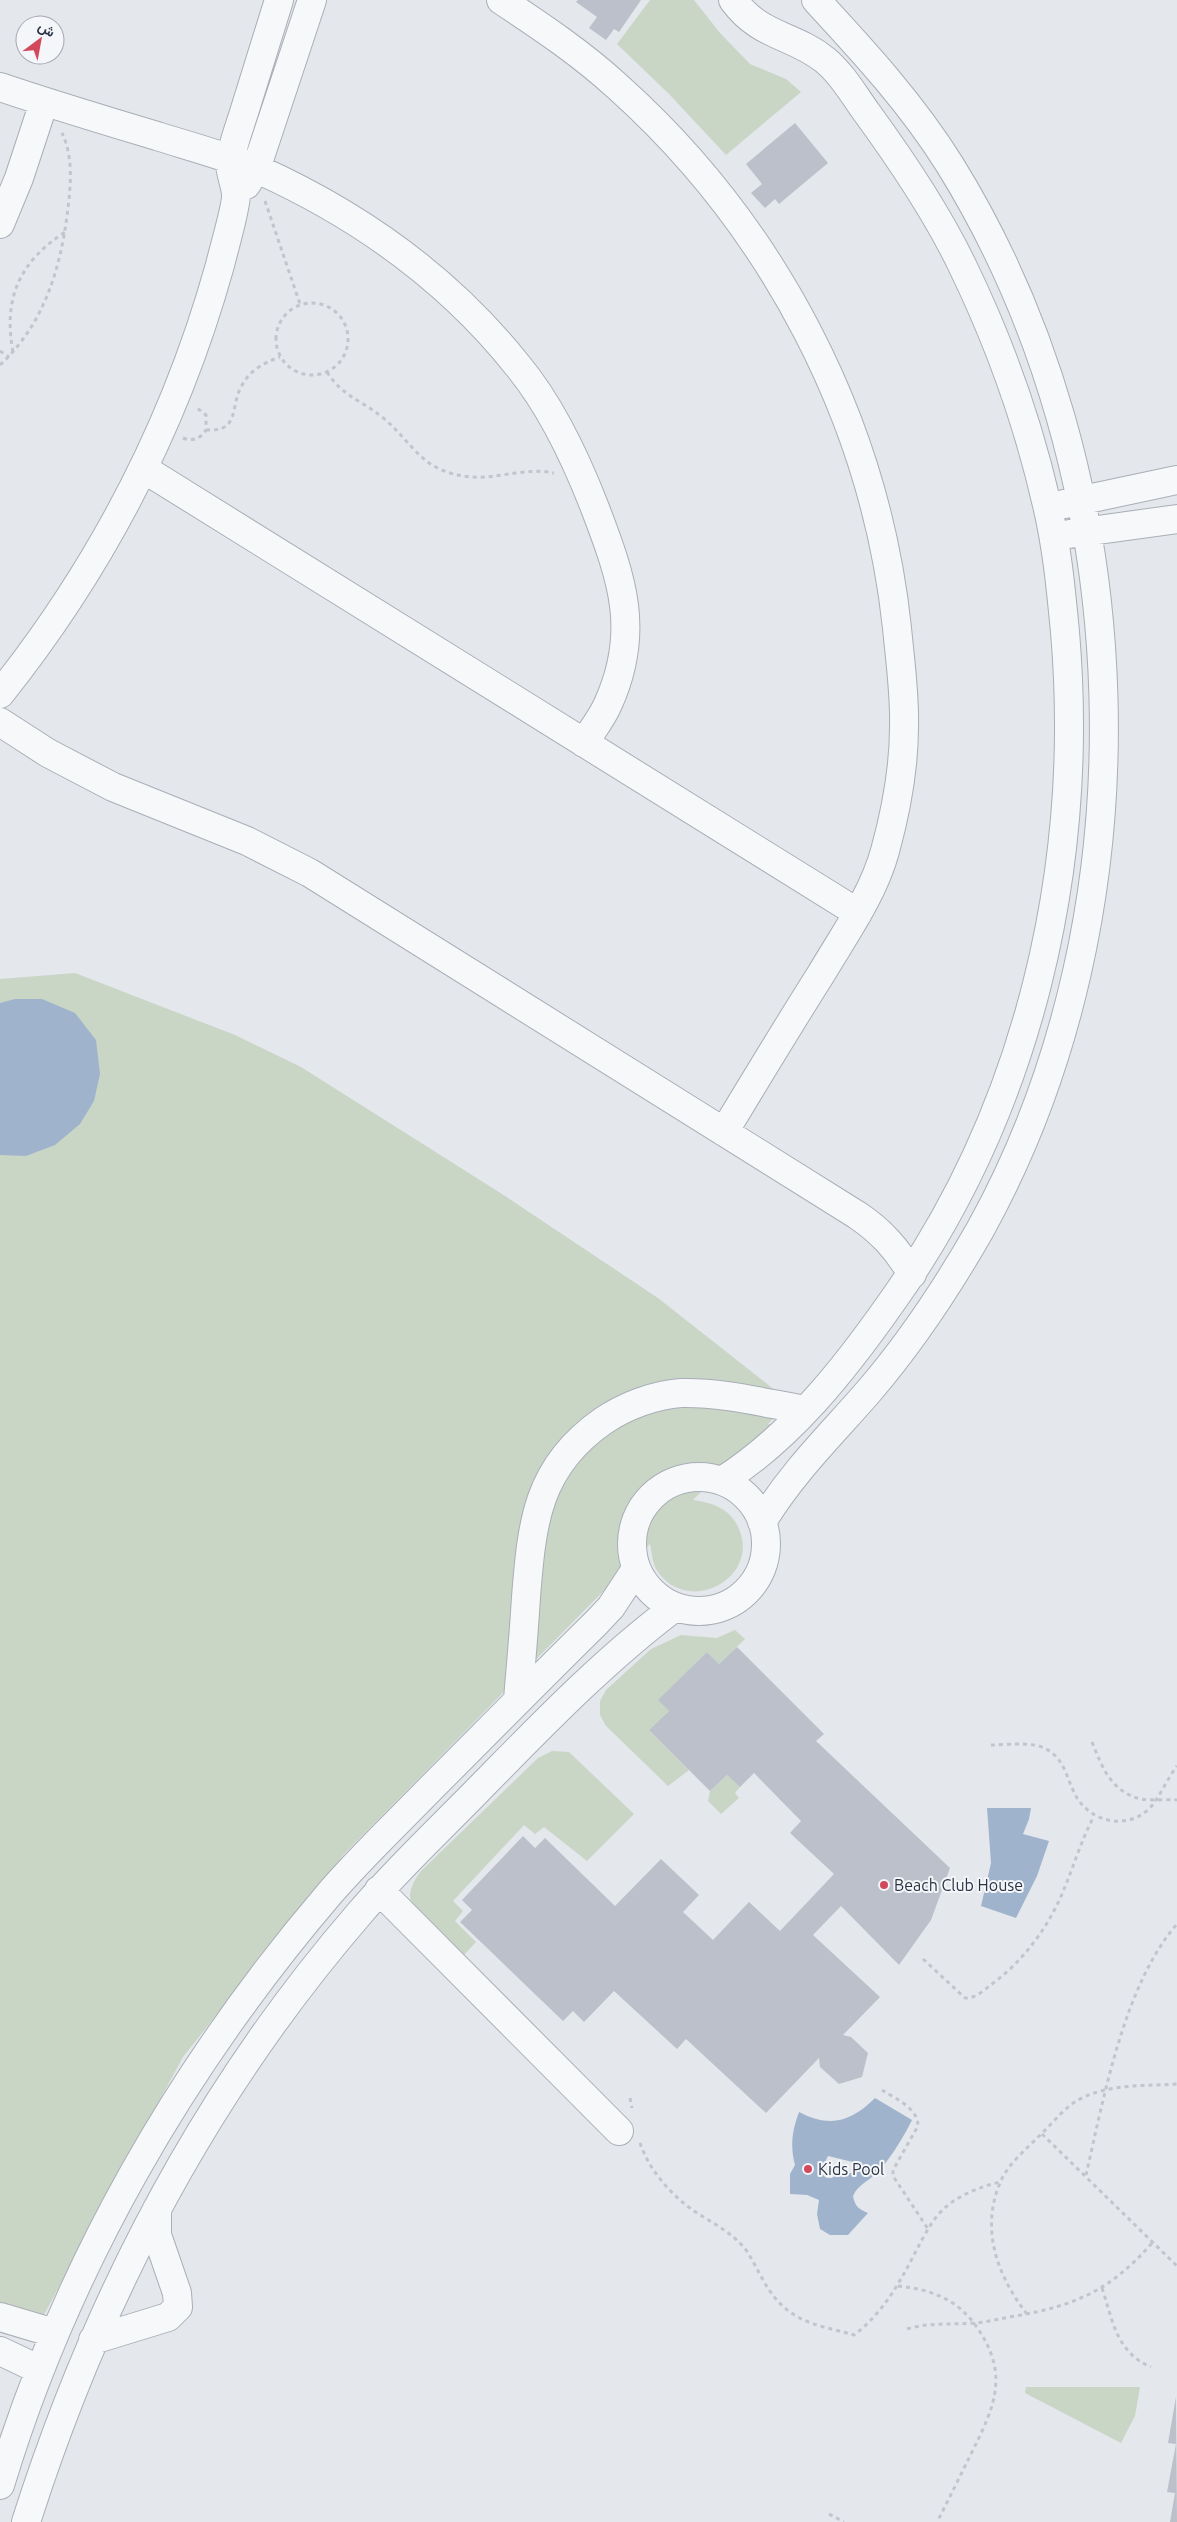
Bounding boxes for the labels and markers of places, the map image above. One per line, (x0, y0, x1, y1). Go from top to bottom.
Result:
place label: Beach Club House (894, 1876, 1023, 1894)
marker: Beach Club House (878, 1879, 890, 1891)
place label: Kids Pool (818, 2160, 884, 2178)
marker: Kids Pool (802, 2163, 814, 2175)

